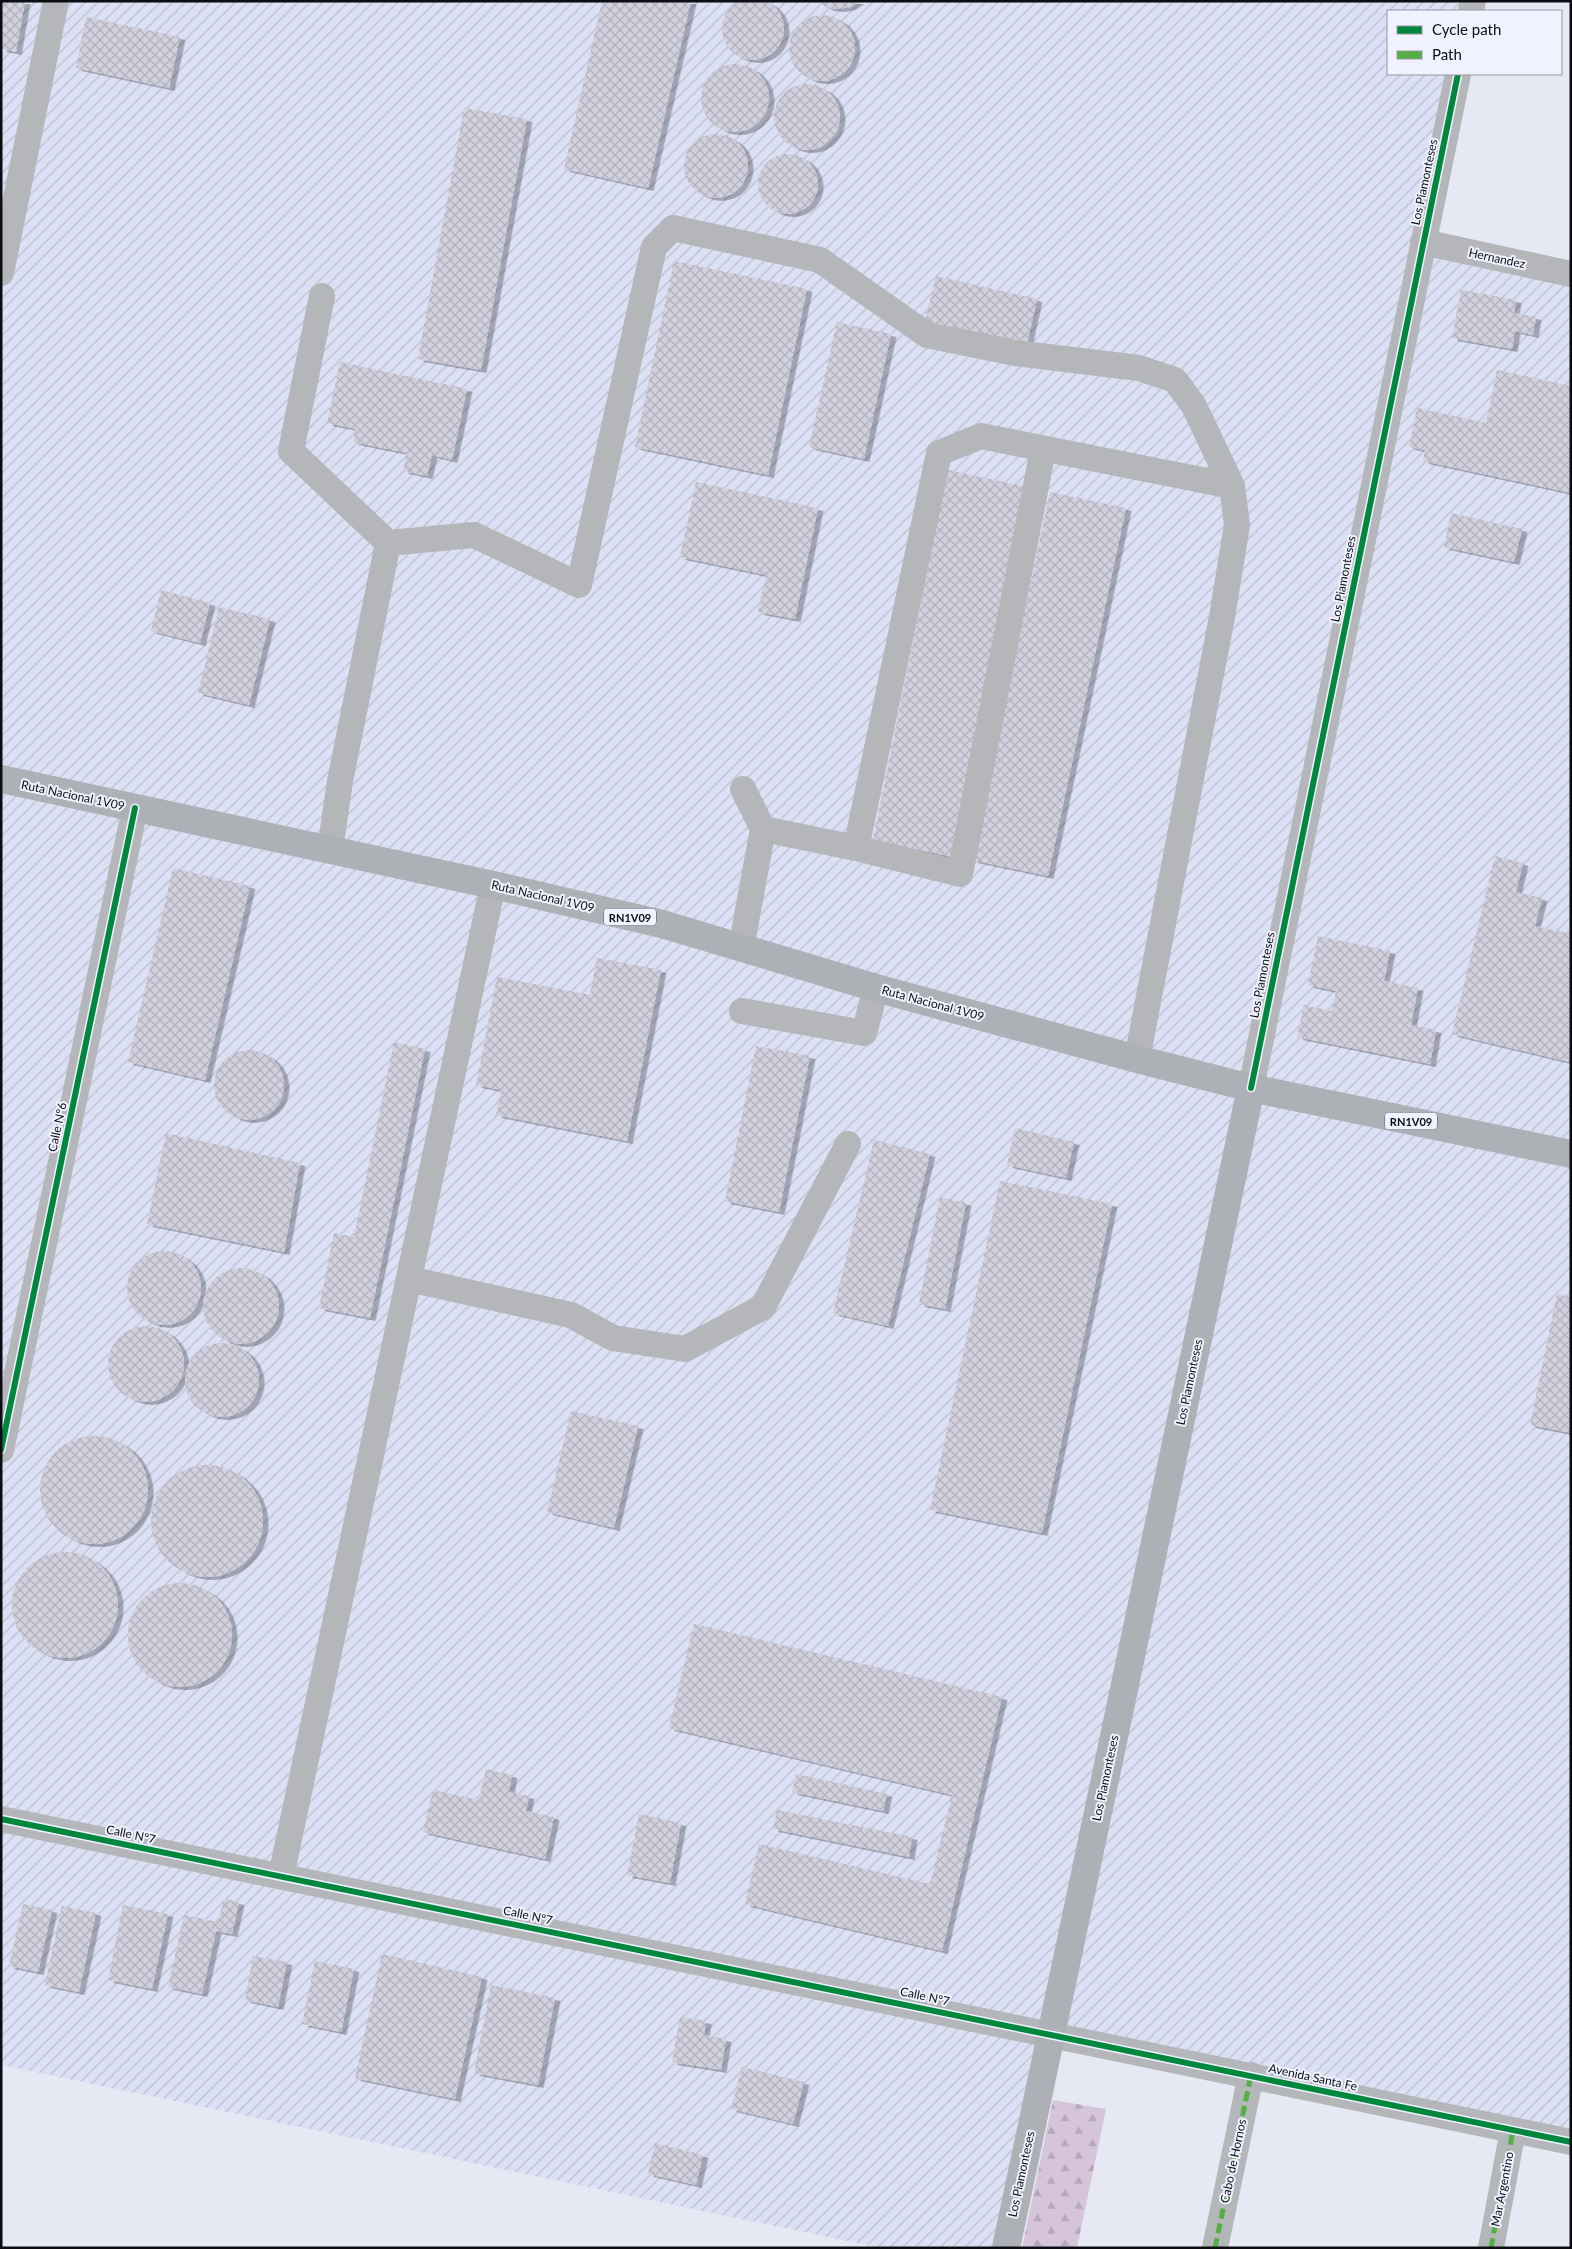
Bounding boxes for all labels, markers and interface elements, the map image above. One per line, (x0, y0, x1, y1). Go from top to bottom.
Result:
legend (1387, 10, 1562, 75)
text: Cycle path (1432, 20, 1501, 38)
text: Path (1432, 45, 1462, 63)
street label: Los Piamonteses (1408, 138, 1440, 226)
street label: Hernandez (1467, 245, 1527, 271)
street label: Los Piamonteses (1327, 535, 1359, 623)
street label: Ruta Nacional 1V09 (20, 777, 126, 813)
street label: Ruta Nacional 1V09 (490, 877, 596, 915)
road number: RN1V09 (604, 909, 656, 926)
street label: Los Piamonteses (1246, 931, 1278, 1019)
street label: Ruta Nacional 1V09 (880, 982, 986, 1024)
street label: Calle Nº6 (44, 1101, 70, 1153)
road number: RN1V09 (1385, 1112, 1437, 1130)
street label: Los Piamonteses (1173, 1338, 1205, 1426)
street label: Los Piamonteses (1089, 1734, 1121, 1822)
street label: Calle Nº7 (105, 1821, 157, 1847)
street label: Calle Nº7 (502, 1902, 554, 1928)
street label: Calle Nº7 (899, 1983, 951, 2009)
street label: Avenida Santa Fe (1267, 2060, 1359, 2094)
street label: Cabo de Hornos (1217, 2118, 1249, 2204)
street label: Los Piamonteses (1005, 2130, 1037, 2218)
street label: Mar Argentino (1487, 2150, 1517, 2228)

